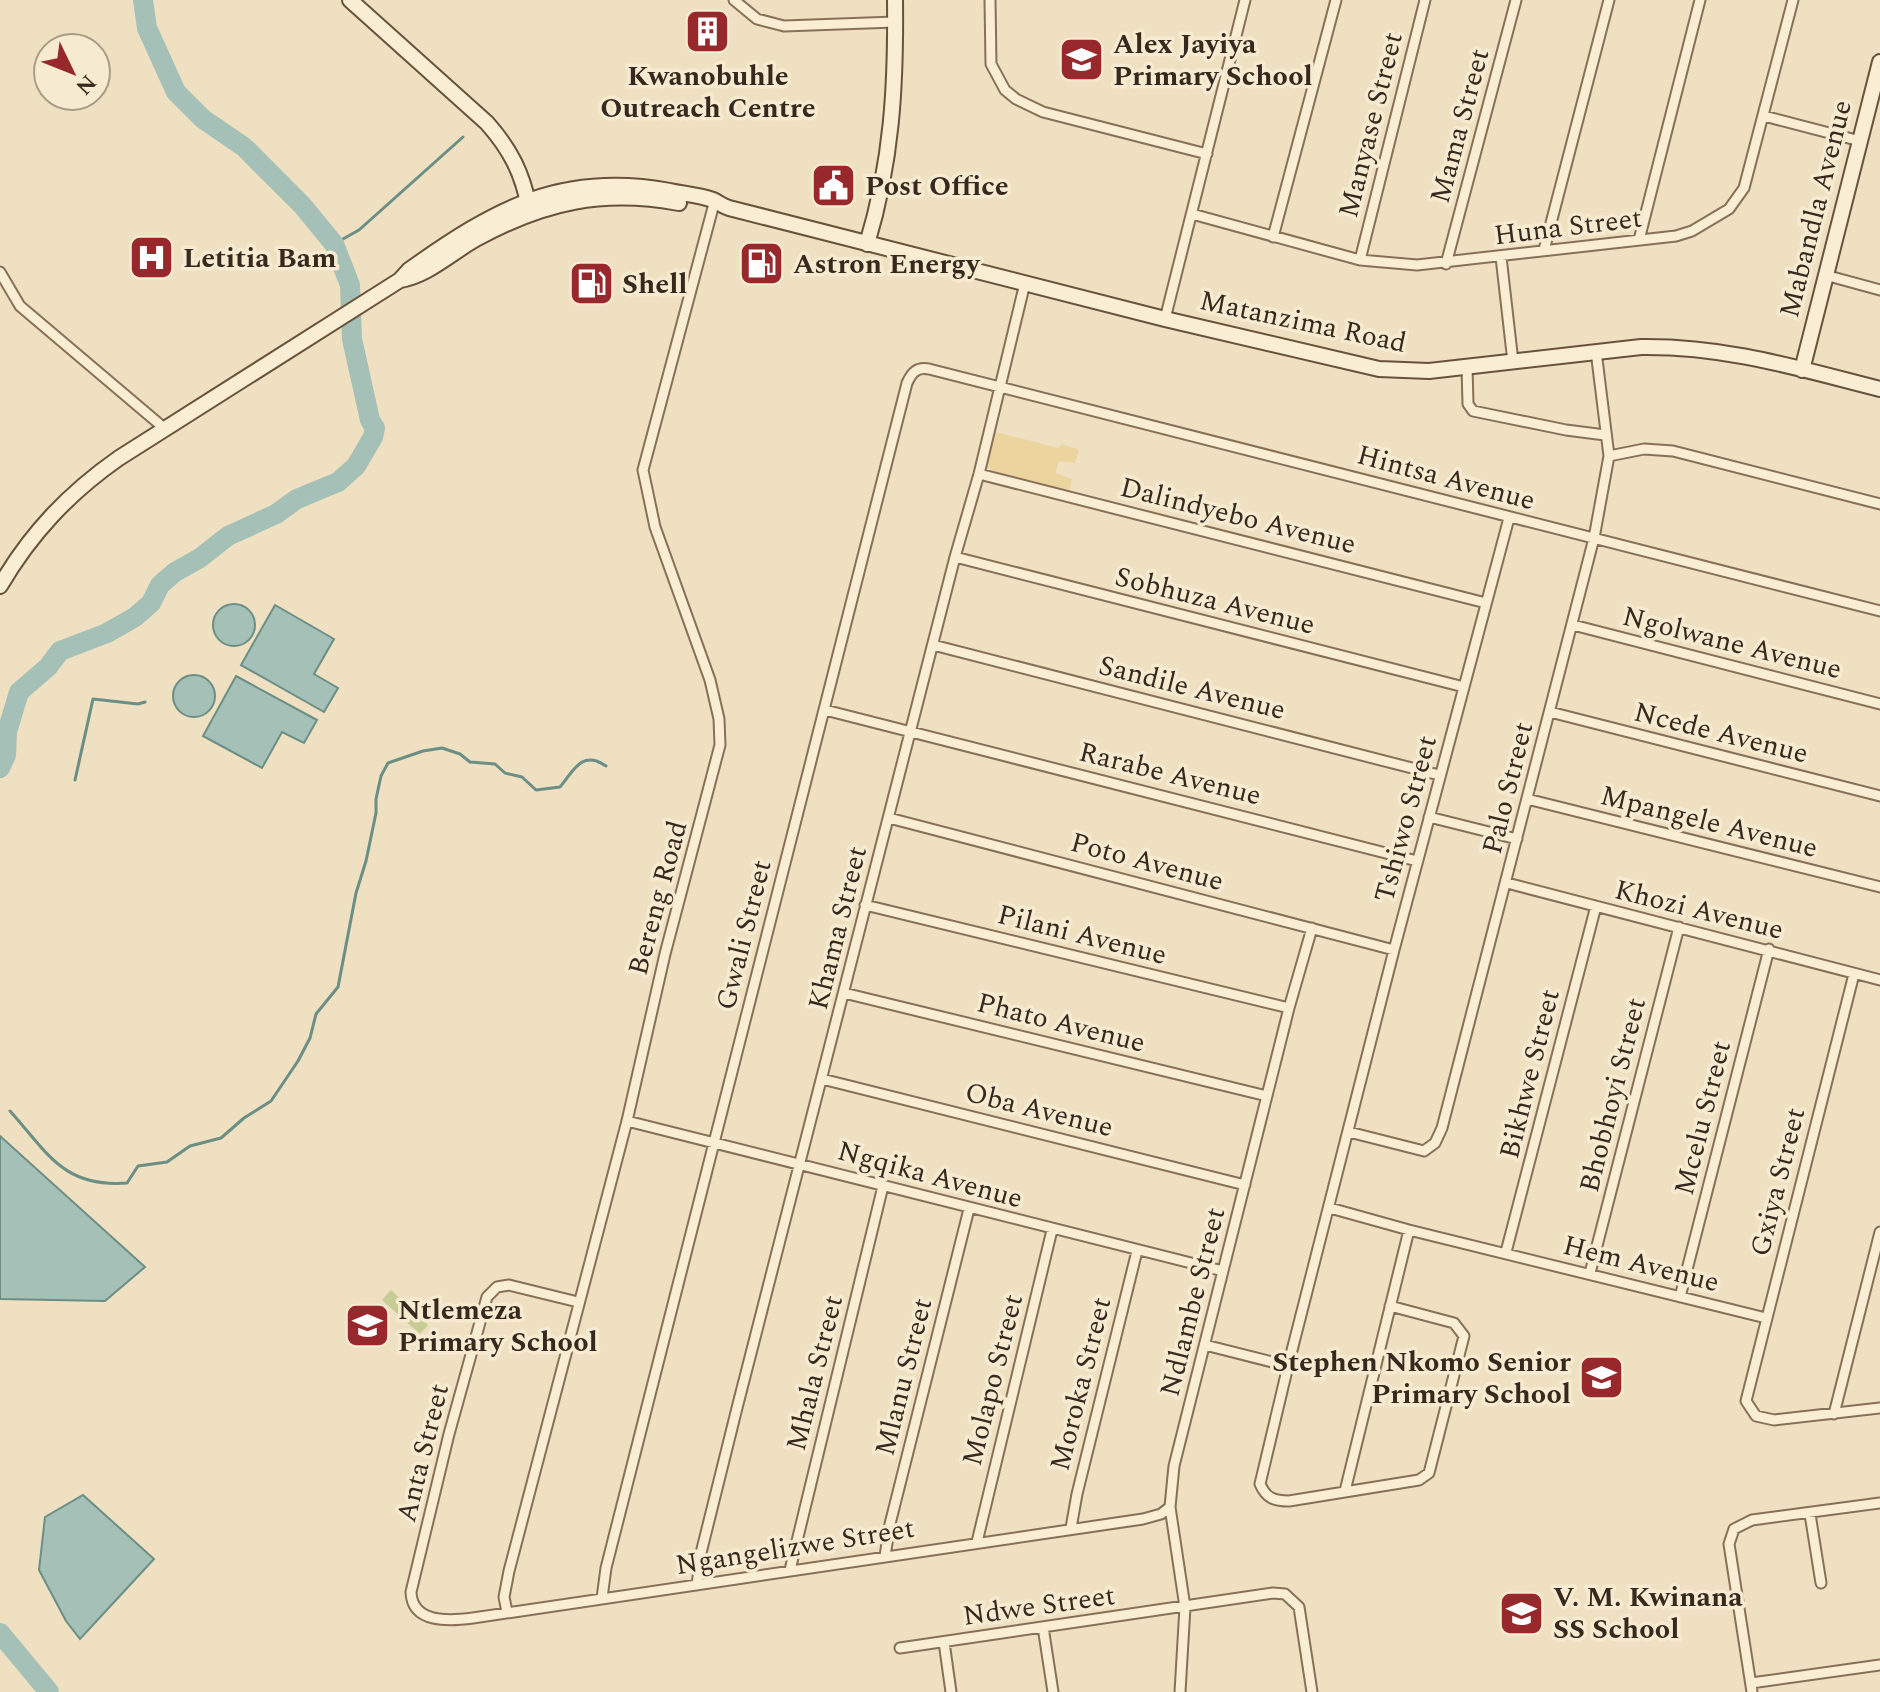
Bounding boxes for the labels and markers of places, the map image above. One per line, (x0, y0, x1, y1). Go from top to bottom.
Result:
building icon: Kwanobuhle Outreach Centre (684, 8, 732, 56)
place label: Alex Jayiya Primary School (1113, 23, 1313, 98)
school or university icon: Alex Jayiya Primary School (1058, 36, 1106, 84)
place label: Kwanobuhle Outreach Centre (600, 55, 816, 130)
public building icon: Post Office (810, 162, 858, 210)
place label: Post Office (865, 165, 1009, 208)
hospital icon: Letitia Bam (128, 234, 176, 282)
place label: Letitia Bam (183, 237, 337, 280)
fuel station icon: Astron Energy (738, 240, 786, 288)
place label: Astron Energy (793, 243, 981, 286)
fuel station icon: Shell (567, 260, 615, 308)
place label: Shell (622, 263, 687, 306)
place label: Ntlemeza Primary School (398, 1289, 598, 1364)
school or university icon: Ntlemeza Primary School (343, 1302, 391, 1350)
place label: Stephen Nkomo Senior Primary School (1272, 1341, 1571, 1416)
school or university icon: Stephen Nkomo Senior Primary School (1578, 1354, 1626, 1402)
place label: V. M. Kwinana SS School (1553, 1576, 1743, 1651)
school or university icon: V. M. Kwinana SS School (1498, 1589, 1546, 1637)

